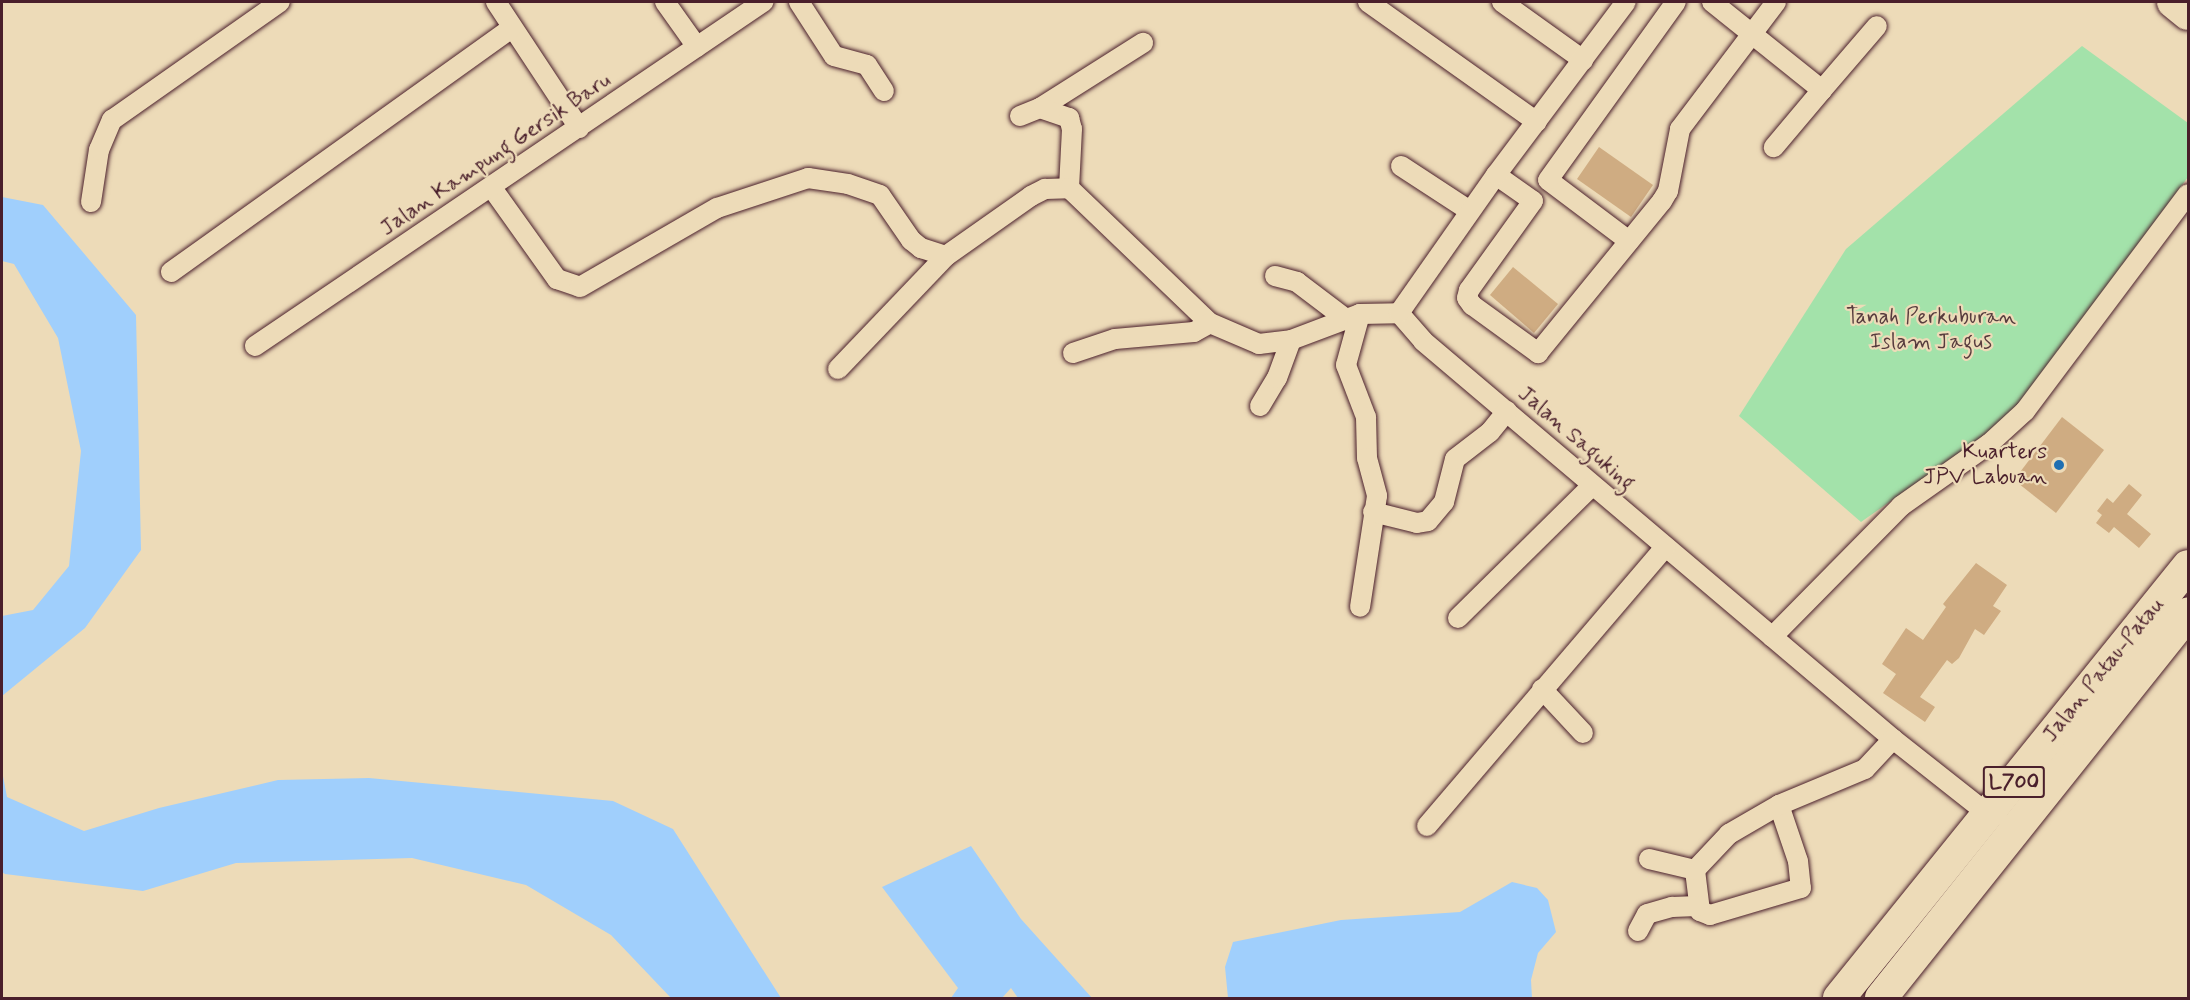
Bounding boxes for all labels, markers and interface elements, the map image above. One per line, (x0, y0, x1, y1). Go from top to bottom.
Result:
street label: Jalan Kampung Gersik Baru (380, 71, 612, 239)
park label: Tanah Perkuburan Islam Jagus (1846, 304, 2016, 356)
street label: Jalan Saguking (1514, 382, 1638, 496)
place label: Kuarters JPV Labuan (1923, 439, 2047, 490)
marker: Kuarters JPV Labuan (2052, 458, 2066, 472)
street label: Jalan Patau-Patau (2037, 592, 2171, 748)
road number: L700 (1982, 764, 2046, 800)

